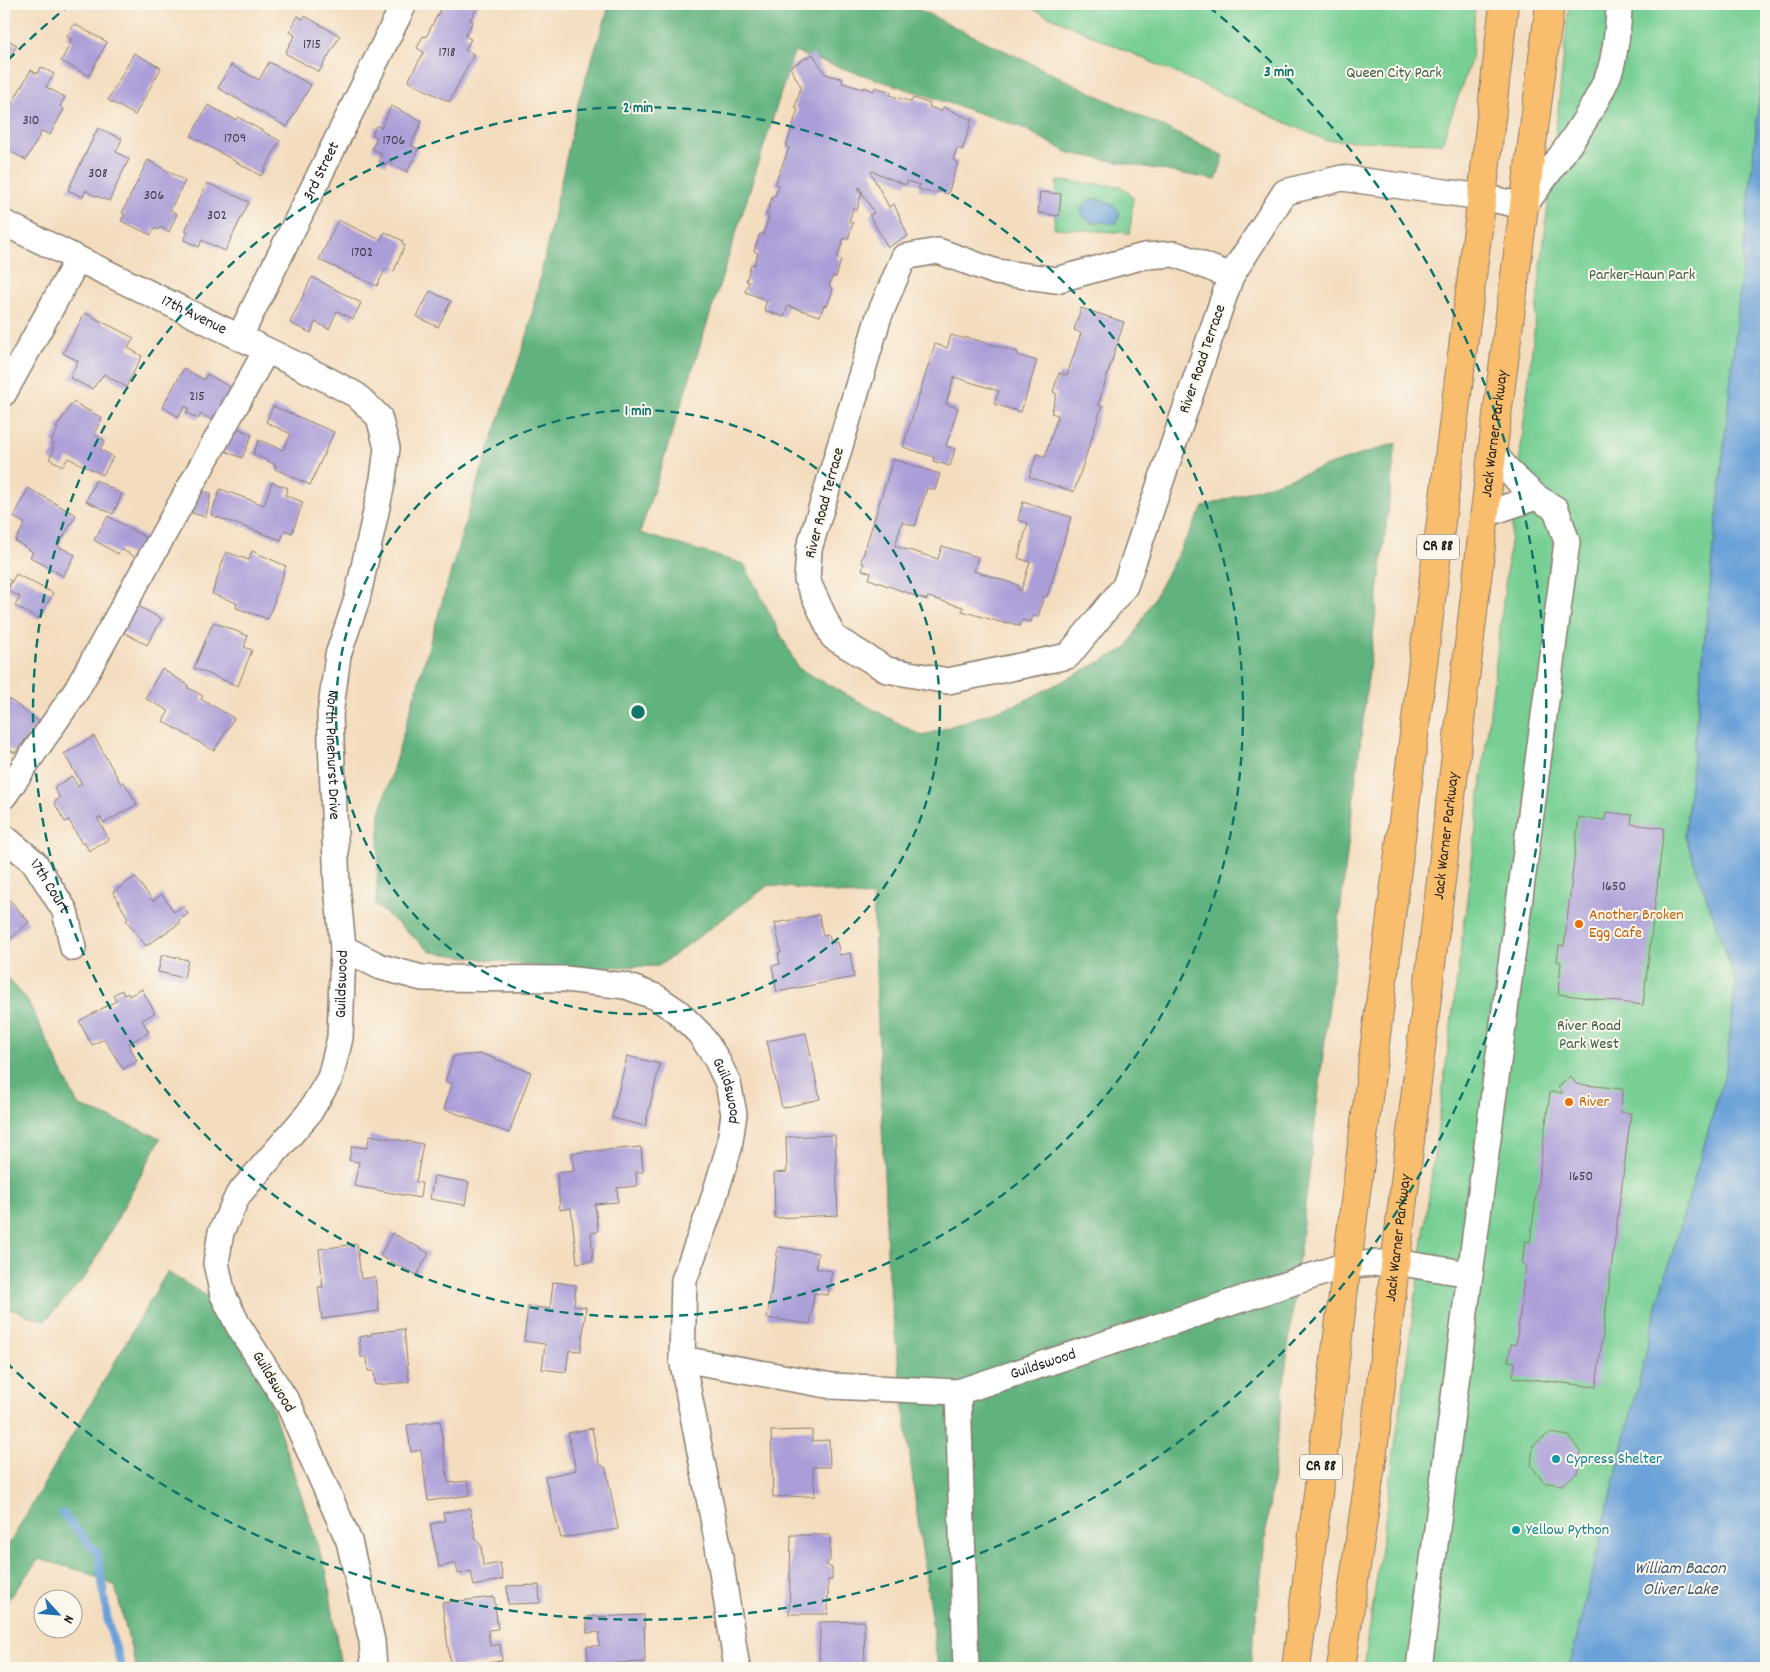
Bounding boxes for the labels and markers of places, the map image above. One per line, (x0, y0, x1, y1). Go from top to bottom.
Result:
centre of rings (629, 703, 647, 721)
place label: Another Broken Egg Cafe (1589, 904, 1684, 945)
marker: Another Broken Egg Cafe (1573, 918, 1585, 930)
place label: River (1579, 1091, 1609, 1114)
marker: River (1563, 1096, 1575, 1108)
place label: Cypress Shelter (1566, 1448, 1662, 1471)
marker: Cypress Shelter (1550, 1453, 1562, 1465)
place label: Yellow Python (1526, 1519, 1609, 1542)
marker: Yellow Python (1510, 1524, 1522, 1536)

